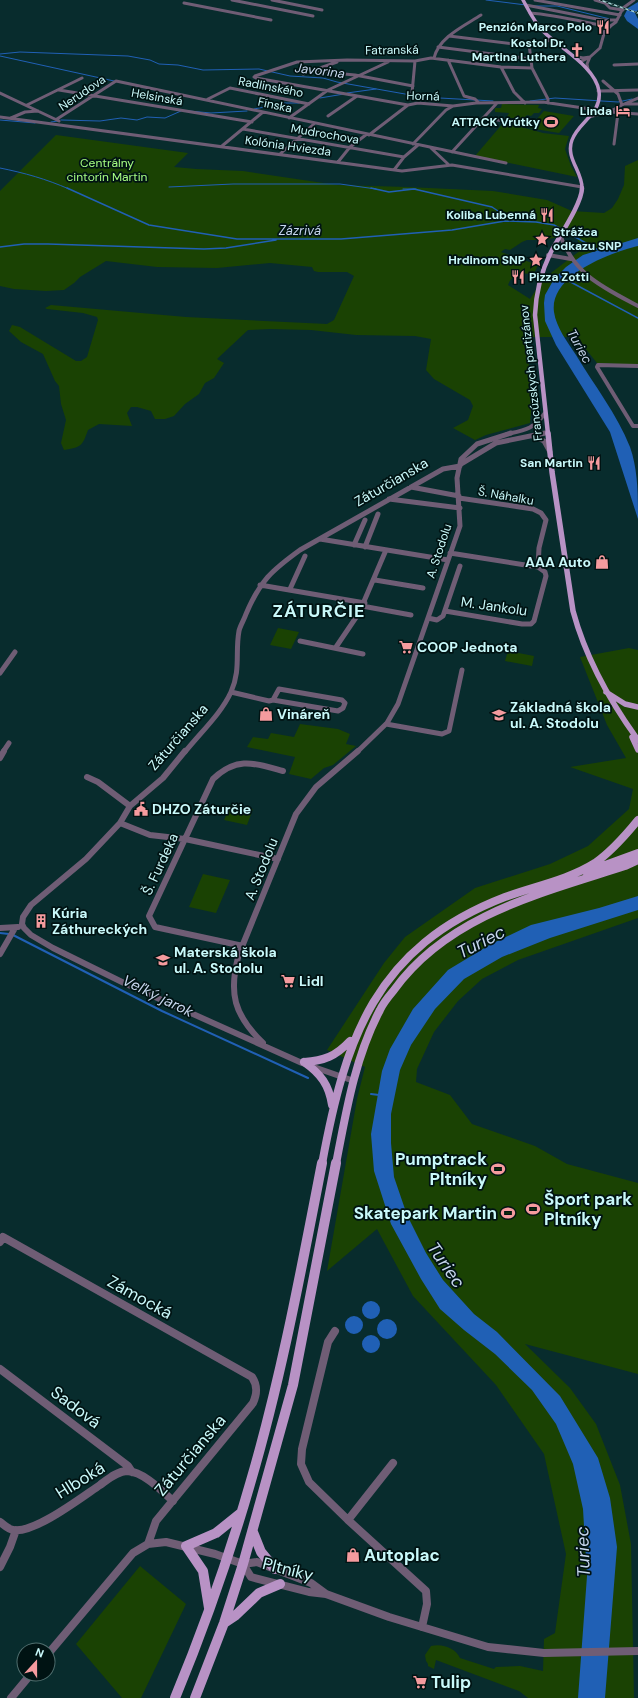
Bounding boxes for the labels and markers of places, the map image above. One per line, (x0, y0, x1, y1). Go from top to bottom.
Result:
place label: Penzión Marco Polo (479, 19, 592, 35)
restaurant icon: Penzión Marco Polo (595, 19, 611, 35)
place label: Kostol Dr. Martina Luthera (472, 35, 566, 65)
church icon: Kostol Dr. Martina Luthera (569, 42, 585, 58)
place label: Linda (580, 103, 612, 119)
hotel icon: Linda (615, 103, 631, 119)
place label: ATTACK Vrútky (452, 114, 541, 130)
sports icon: ATTACK Vrútky (543, 114, 559, 130)
place label: Koliba Lubenná (446, 207, 536, 223)
restaurant icon: Koliba Lubenná (539, 207, 555, 223)
place label: Strážca odkazu SNP (553, 224, 621, 254)
place icon: Strážca odkazu SNP (534, 231, 550, 247)
place label: Hrdinom SNP (448, 252, 525, 268)
place icon: Hrdinom SNP (528, 252, 544, 268)
restaurant icon: Pizza Zotti (510, 269, 526, 285)
place label: Pizza Zotti (529, 269, 589, 285)
place label: San Martin (520, 455, 583, 471)
restaurant icon: San Martin (586, 455, 602, 471)
place label: AAA Auto (525, 553, 591, 571)
shop icon: AAA Auto (594, 554, 610, 570)
place label: COOP Jednota (417, 638, 518, 656)
supermarket icon: COOP Jednota (398, 639, 414, 655)
place label: Základná škola ul. A. Stodolu (510, 698, 611, 732)
place label: Vináreň (277, 705, 330, 723)
shop icon: Vináreň (258, 706, 274, 722)
school or university icon: Základná škola ul. A. Stodolu (491, 707, 507, 723)
place label: DHZO Záturčie (152, 800, 251, 818)
public building icon: DHZO Záturčie (133, 801, 149, 817)
place label: Kúria Záthureckých (52, 904, 147, 938)
building icon: Kúria Záthureckých (33, 913, 49, 929)
place label: Materská škola ul. A. Stodolu (174, 943, 277, 977)
school or university icon: Materská škola ul. A. Stodolu (155, 952, 171, 968)
place label: Lidl (299, 972, 324, 990)
supermarket icon: Lidl (280, 973, 296, 989)
place label: Pumptrack Pltníky (395, 1148, 487, 1190)
sports icon: Pumptrack Pltníky (490, 1161, 506, 1177)
place label: Šport park Pltníky (544, 1188, 632, 1230)
sports icon: Šport park Pltníky (525, 1201, 541, 1217)
place label: Skatepark Martin (354, 1202, 497, 1224)
sports icon: Skatepark Martin (500, 1205, 516, 1221)
place label: Autoplac (364, 1544, 440, 1566)
shop icon: Autoplac (345, 1547, 361, 1563)
place label: Tulip (431, 1671, 471, 1693)
supermarket icon: Tulip (412, 1674, 428, 1690)

